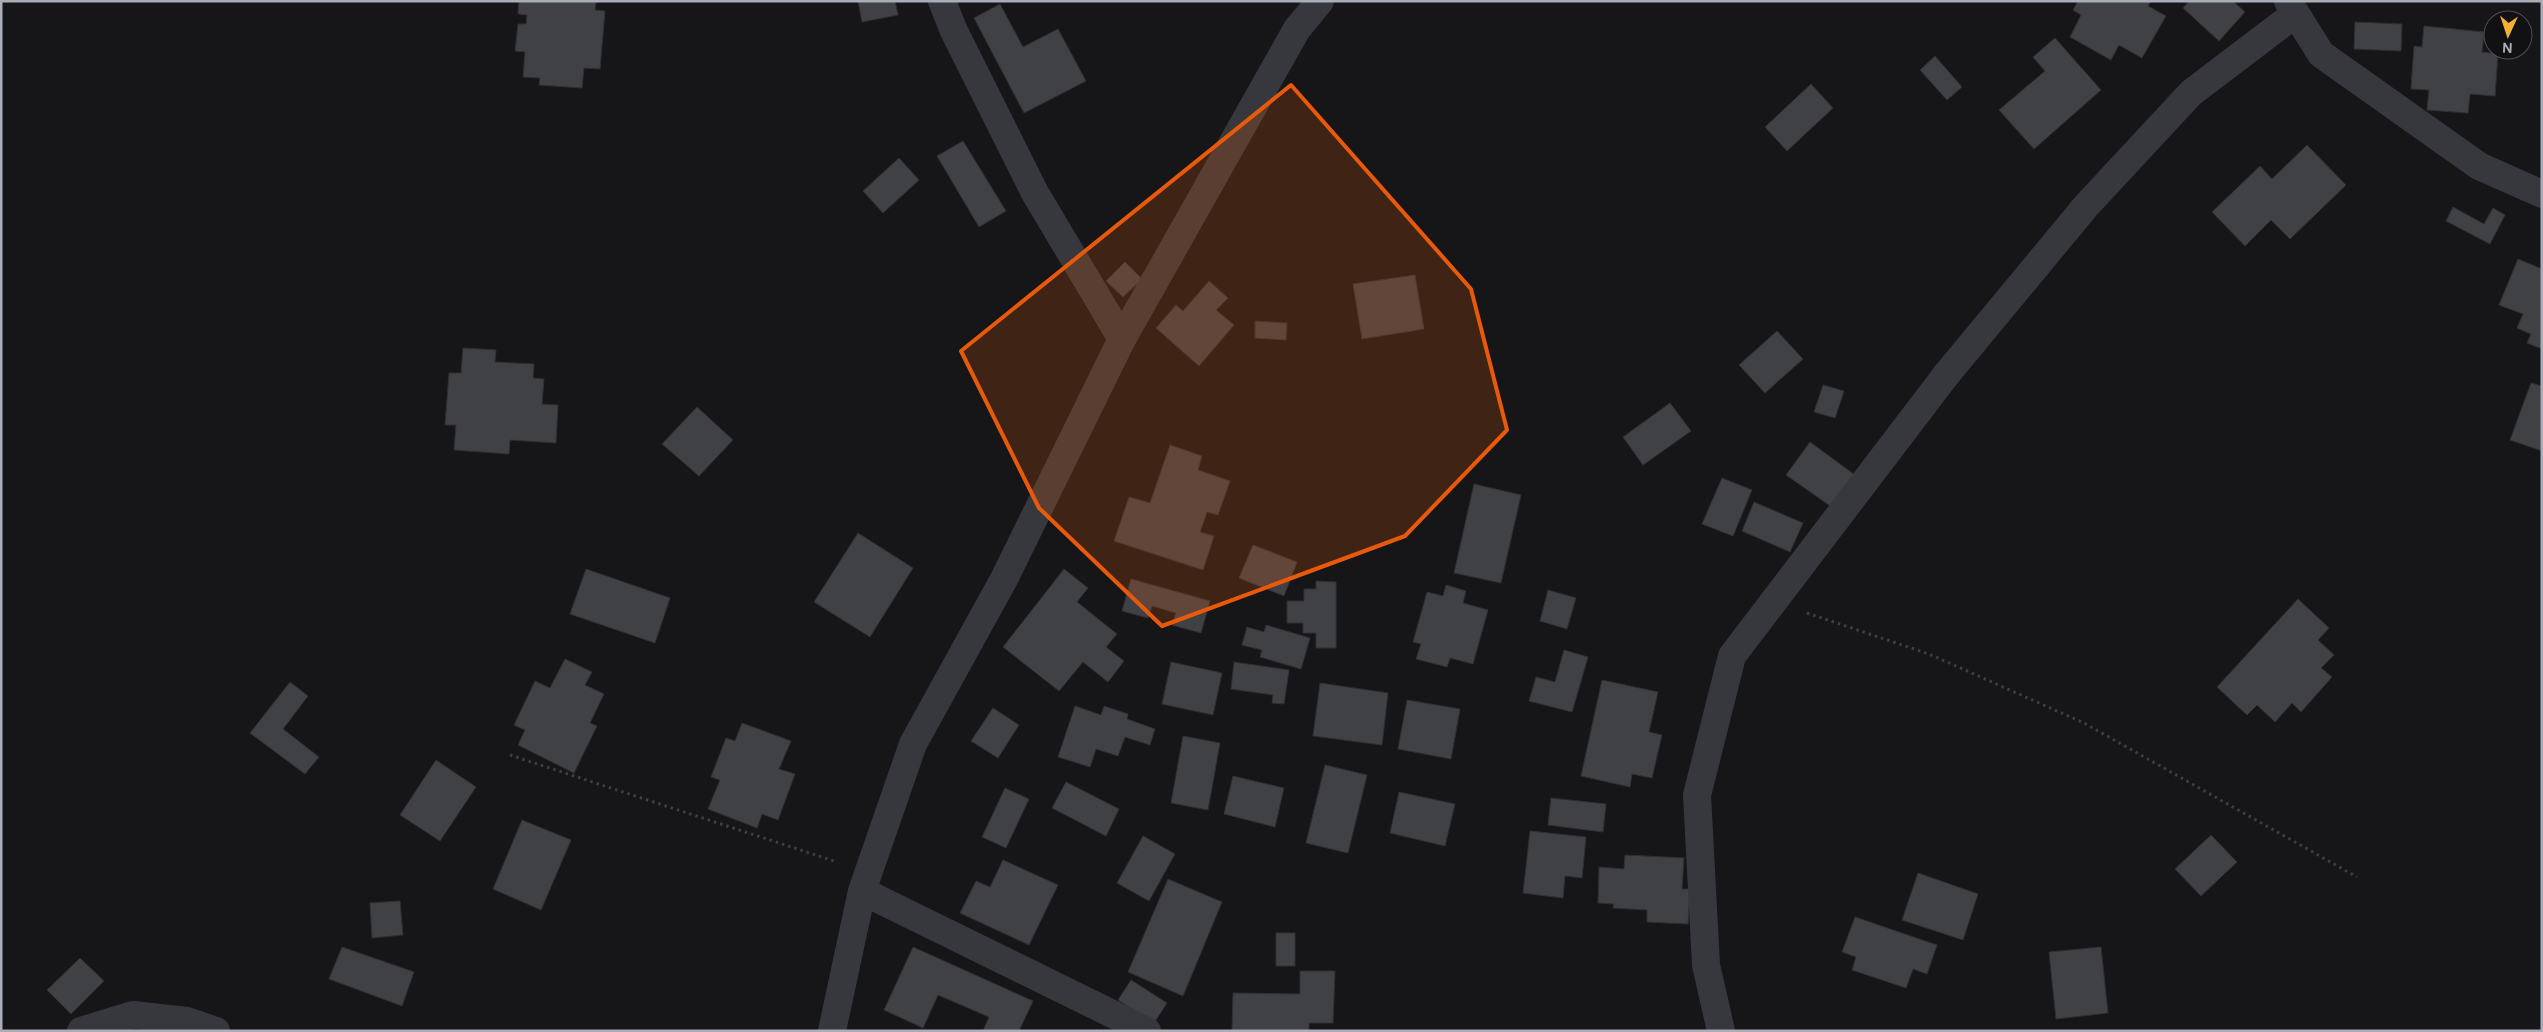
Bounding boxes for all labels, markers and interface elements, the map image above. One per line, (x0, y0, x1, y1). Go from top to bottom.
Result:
north arrow (2483, 10, 2533, 60)
text: N (2502, 39, 2513, 57)

